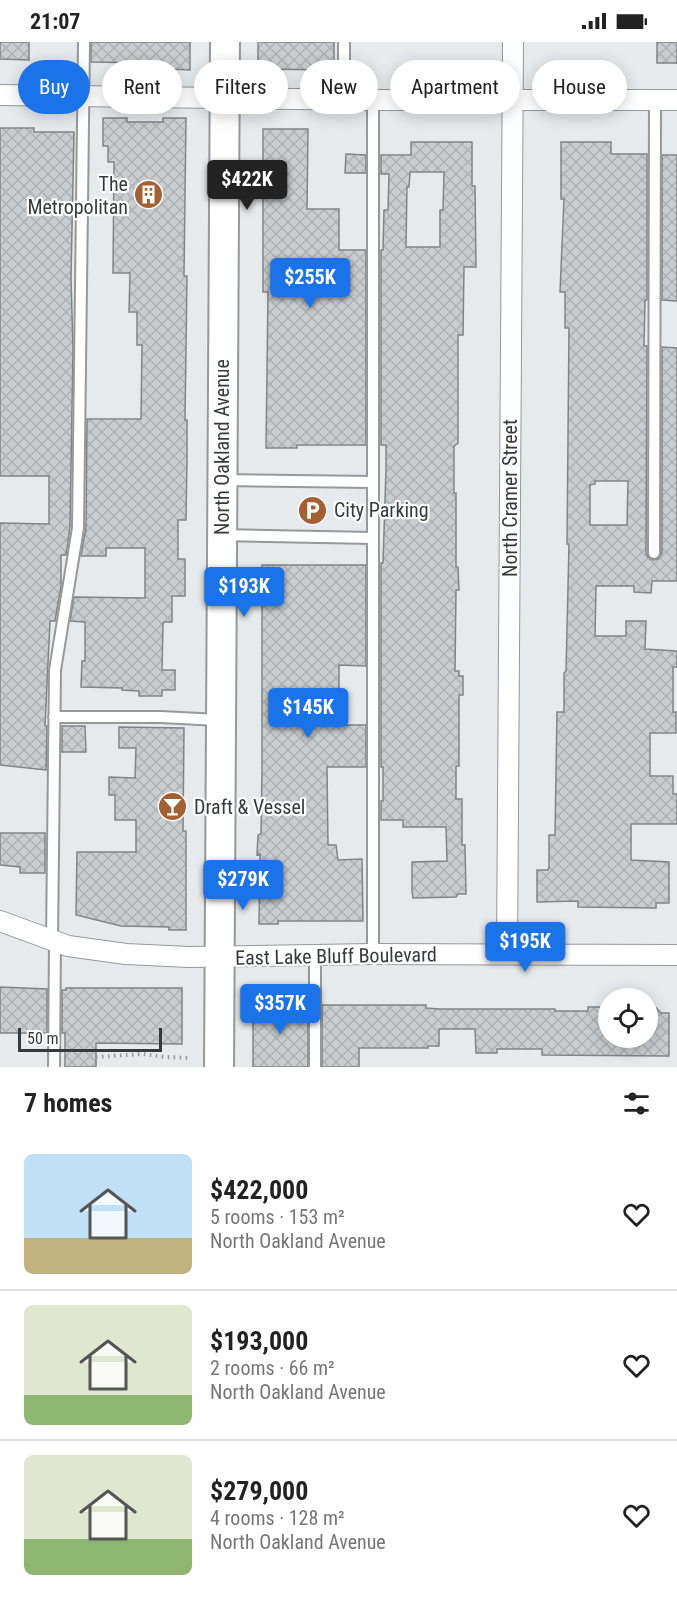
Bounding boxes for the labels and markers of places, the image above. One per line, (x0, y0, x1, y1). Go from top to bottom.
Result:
pin: $422K (205, 160, 289, 211)
place label: The Metropolitan (27, 172, 128, 219)
building icon: The Metropolitan (133, 179, 165, 211)
pin: $255K (268, 258, 352, 309)
parking icon: City Parking (297, 494, 329, 526)
place label: City Parking (334, 498, 429, 522)
pin: $193K (202, 567, 286, 618)
pin: $145K (266, 688, 350, 739)
bar icon: Draft & Vessel (157, 791, 189, 823)
place label: Draft & Vessel (194, 795, 305, 819)
pin: $279K (201, 860, 285, 911)
pin: $195K (483, 922, 567, 973)
pin: $357K (238, 984, 322, 1035)

